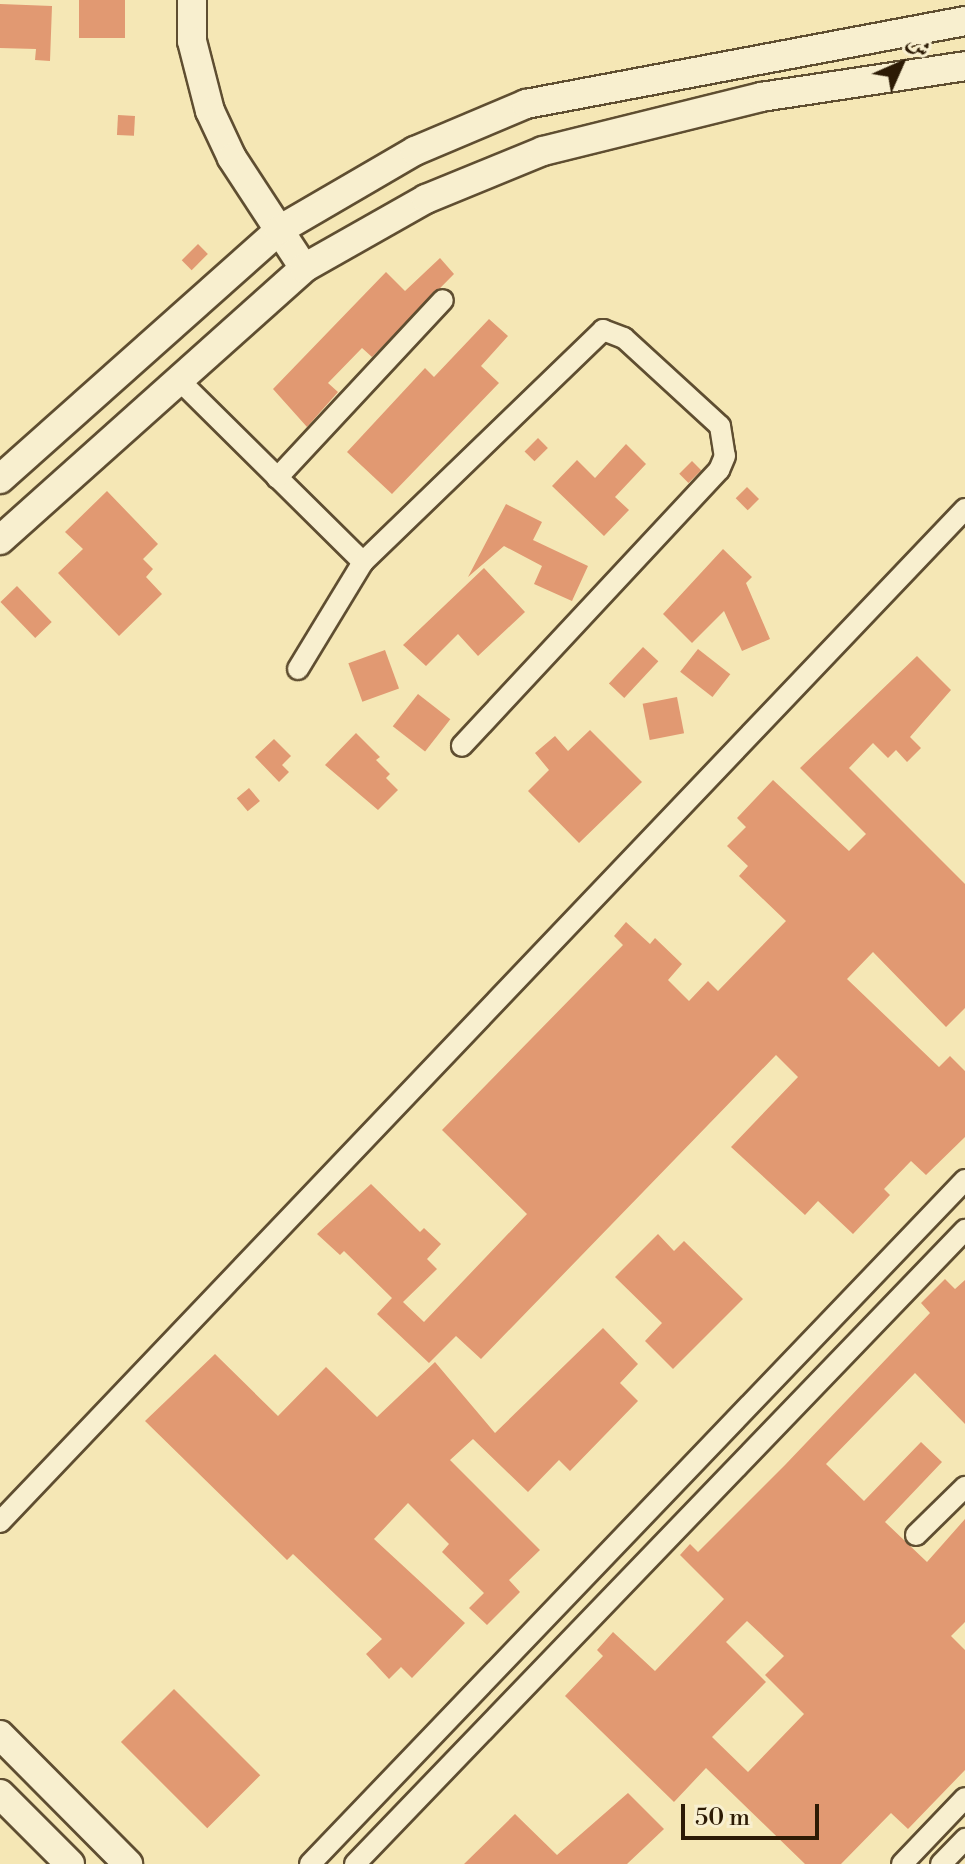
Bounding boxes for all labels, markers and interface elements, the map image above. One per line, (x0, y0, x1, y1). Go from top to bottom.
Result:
north arrow (861, 24, 941, 104)
text: ش (901, 29, 936, 64)
scale bar (685, 1788, 823, 1838)
text: 50 m (695, 1803, 750, 1833)

